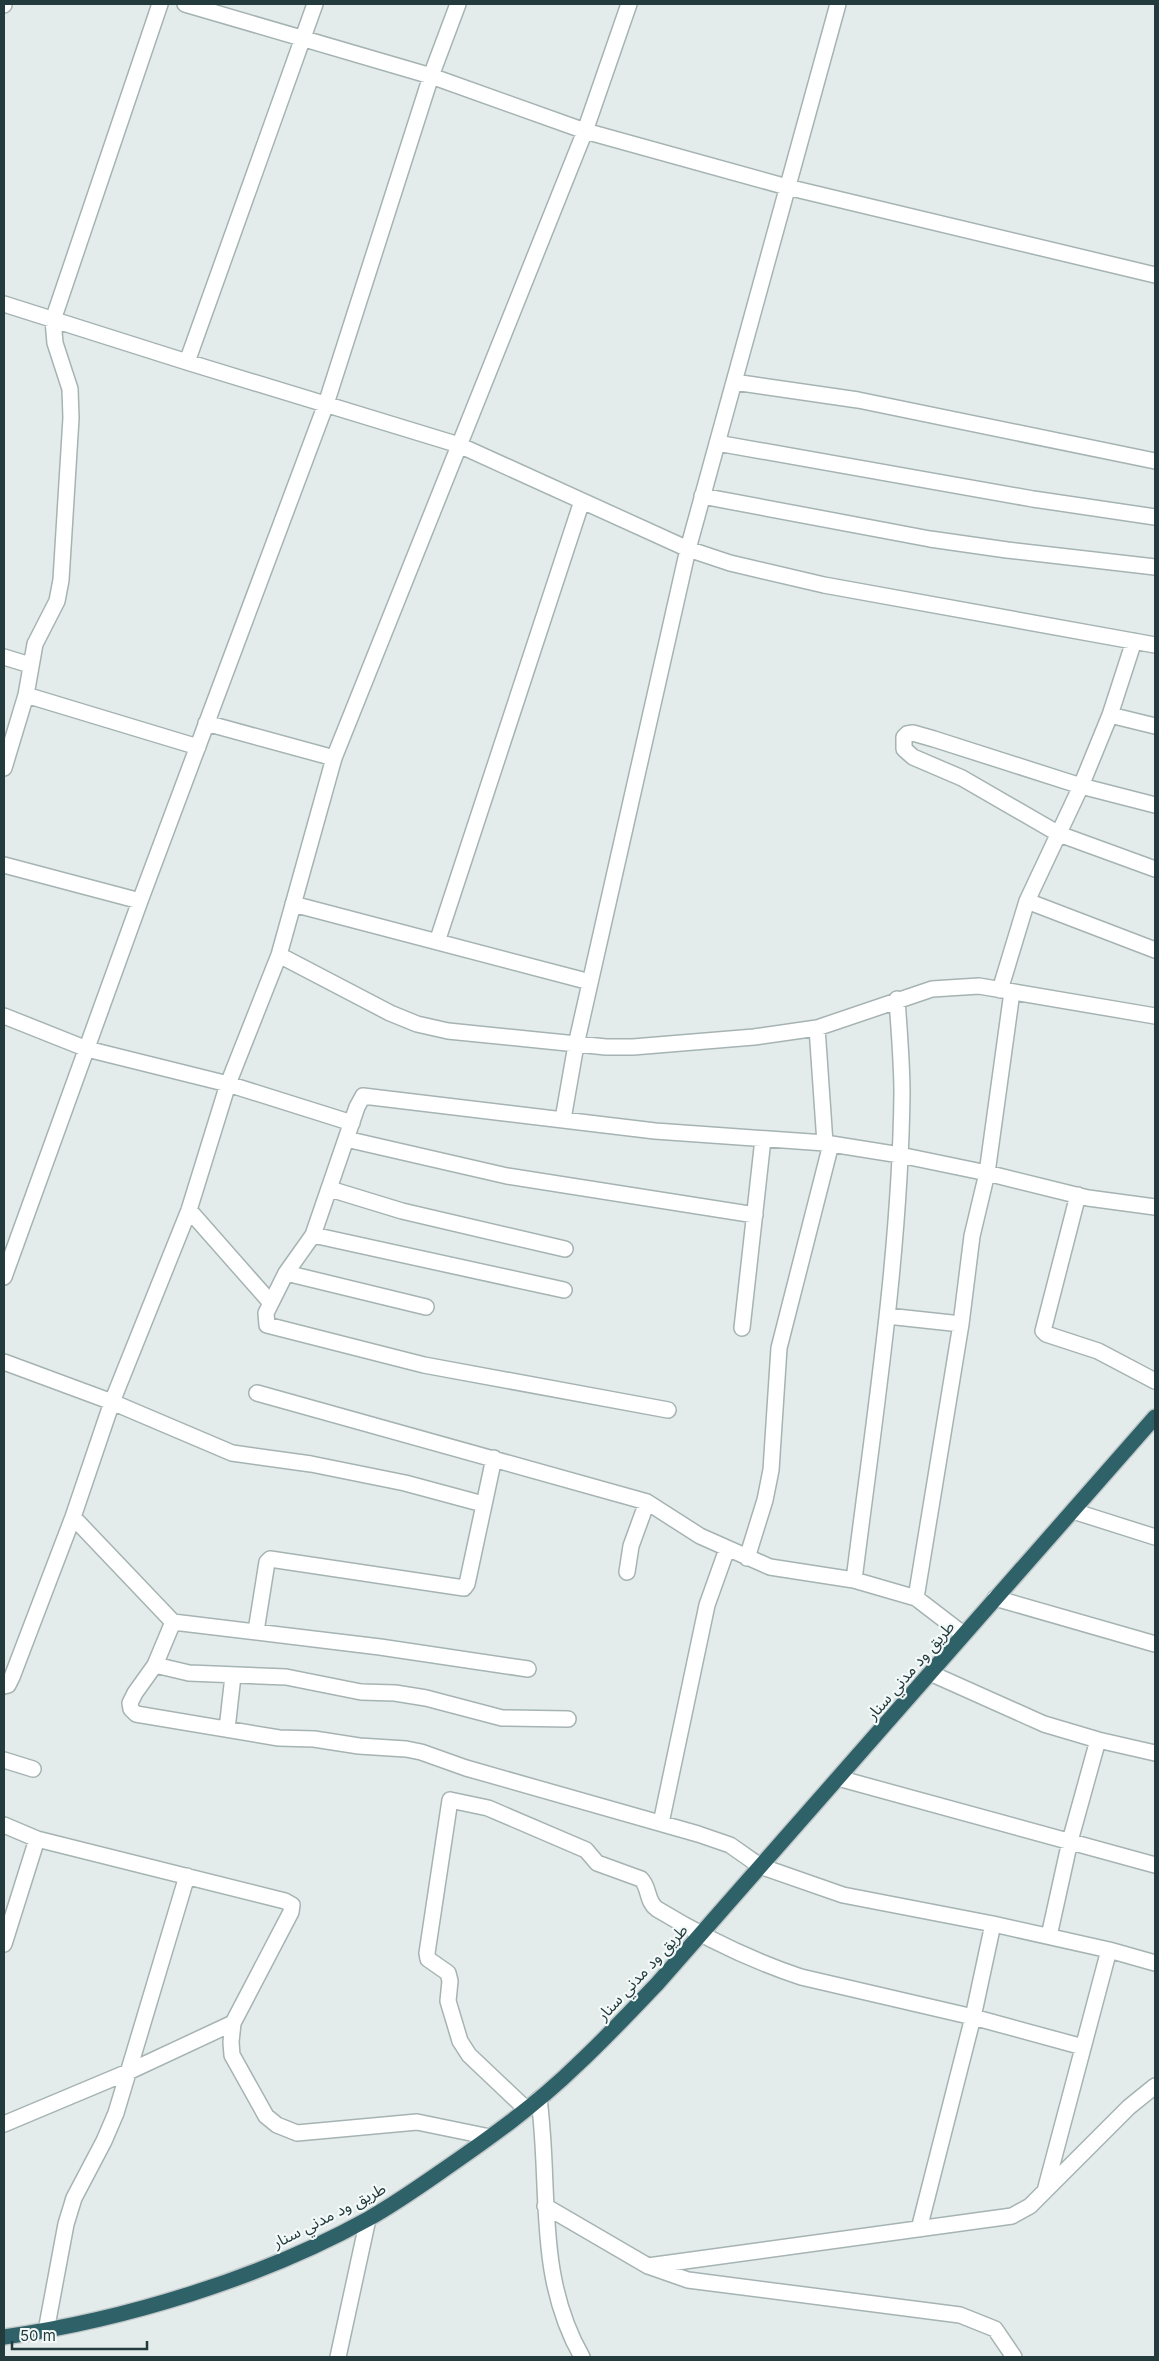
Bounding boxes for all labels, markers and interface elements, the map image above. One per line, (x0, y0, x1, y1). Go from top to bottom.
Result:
street label: طريق ود مدني سنار (861, 1616, 960, 1726)
street label: طريق ود مدني سنار (592, 1920, 694, 2027)
street label: طريق ود مدني سنار (268, 2178, 390, 2255)
scale bar (12, 2318, 148, 2350)
text: 50 m (20, 2326, 56, 2345)

